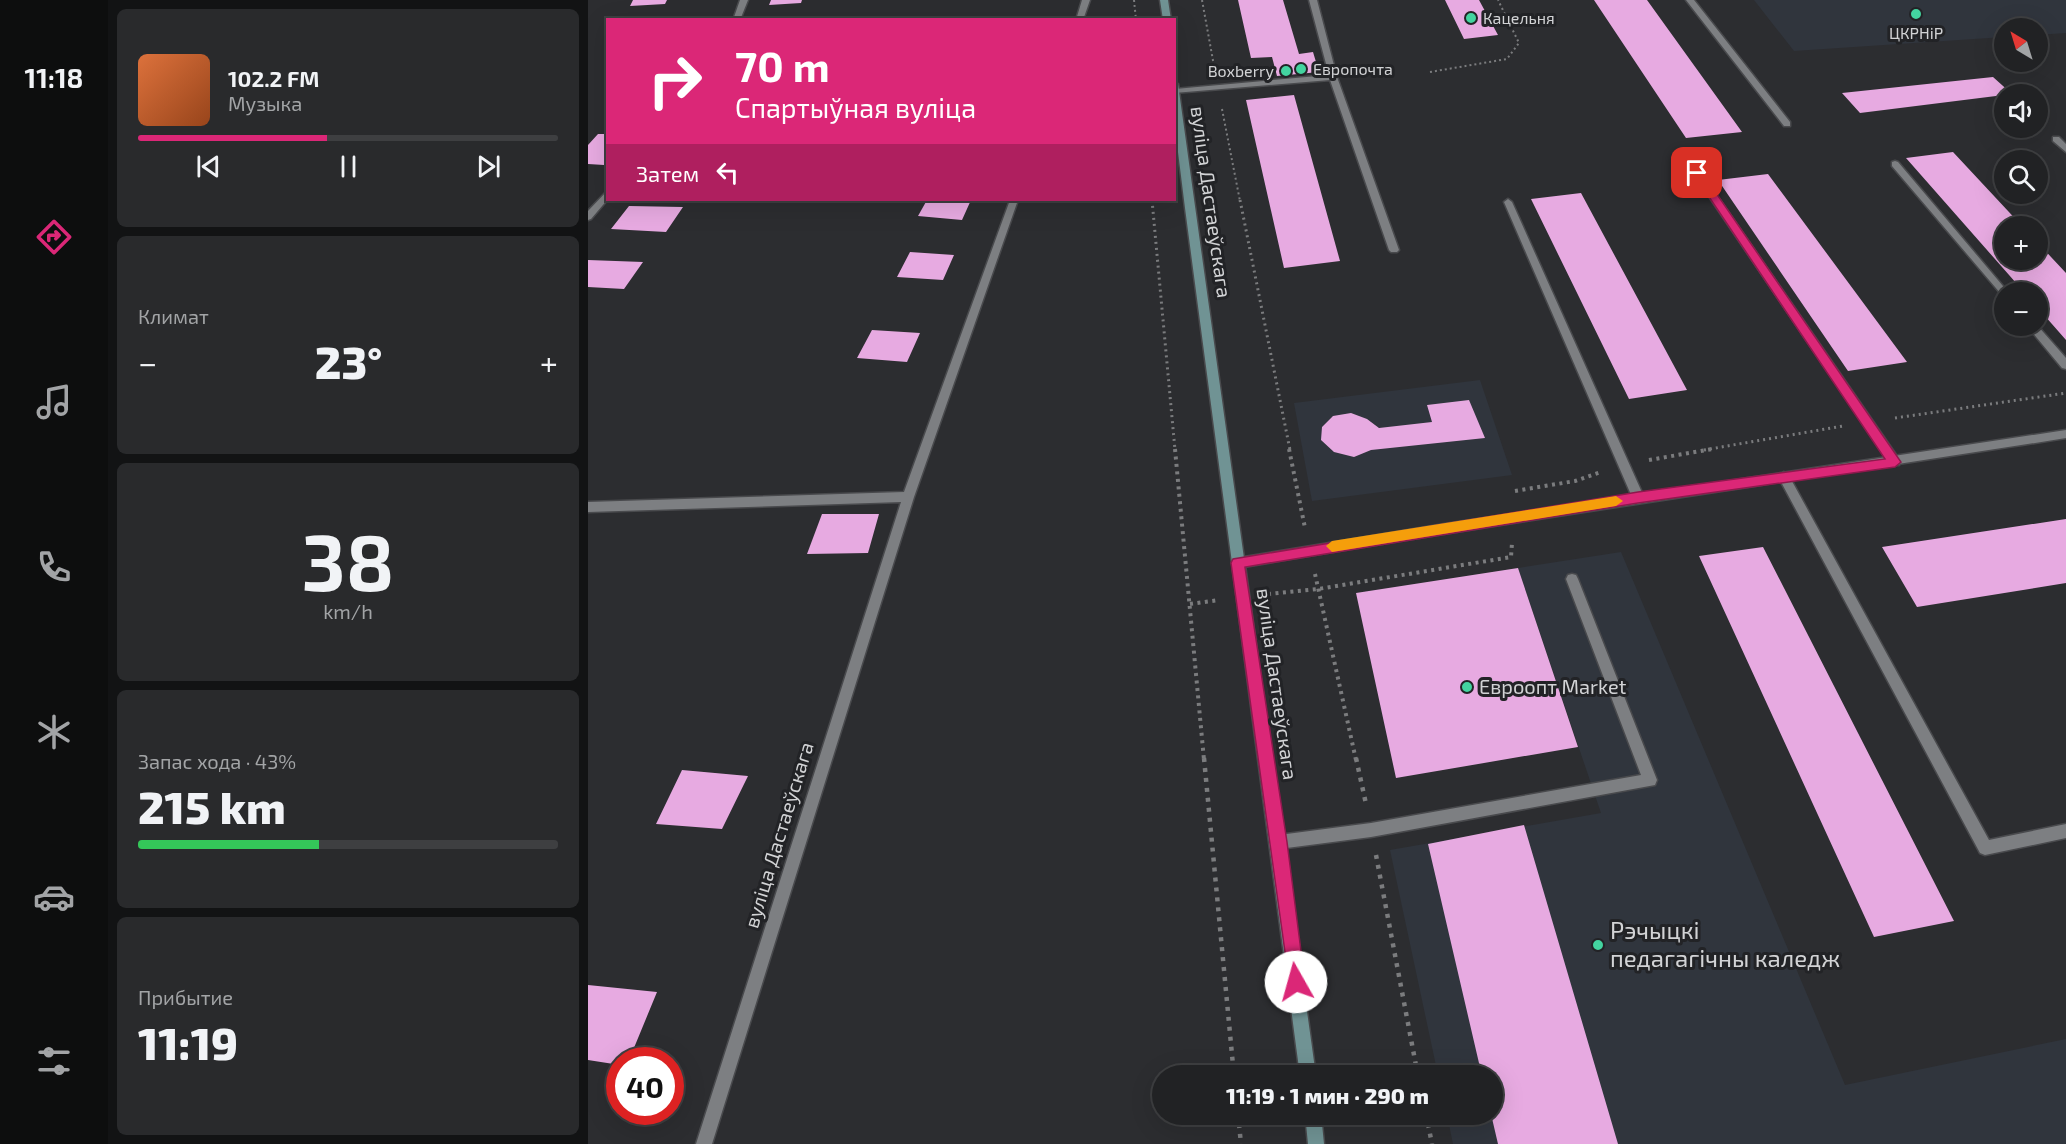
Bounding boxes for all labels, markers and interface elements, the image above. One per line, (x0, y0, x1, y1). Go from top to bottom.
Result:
marker: ЦКРНіР (1909, 7, 1923, 21)
place label: Кацельня (1483, 8, 1555, 27)
marker: Кацельня (1464, 11, 1478, 25)
north arrow (1994, 18, 2048, 72)
map controls (1994, 18, 2048, 336)
place label: ЦКРНіР (1889, 23, 1943, 42)
text: 70 m (735, 40, 830, 90)
icon: right (636, 42, 714, 120)
place label: Европочта (1313, 59, 1393, 78)
text: 11:18 (25, 61, 83, 93)
place label: Boxberry (1208, 61, 1275, 80)
marker: Европочта (1294, 62, 1308, 76)
marker: Boxberry (1279, 64, 1293, 78)
text: 102.2 FM (228, 65, 319, 91)
button: sound (1994, 84, 2048, 138)
text: Музыка (228, 91, 302, 115)
text: Спартыўная вуліца (735, 91, 976, 123)
street label: вуліца Дастаеўскага (1186, 104, 1237, 299)
pin (1671, 147, 1722, 198)
icon: previous (192, 150, 225, 183)
icon: pause (332, 150, 365, 183)
icon: next (472, 150, 505, 183)
button: search (1994, 150, 2048, 204)
icon: left (711, 156, 744, 189)
icon: arrive (1680, 156, 1713, 189)
text: Затем (636, 160, 699, 186)
icon: directions (33, 216, 75, 258)
button: + (1994, 216, 2048, 270)
button: − (1994, 282, 2048, 336)
text: Климат (138, 304, 209, 328)
text: 23° (315, 334, 382, 388)
text: − (138, 342, 157, 382)
text: + (540, 342, 558, 382)
icon: music (33, 381, 75, 423)
text: 38 (302, 513, 394, 607)
icon: phone (33, 546, 75, 588)
street label: вуліца Дастаеўскага (1252, 586, 1303, 781)
text: km/h (323, 599, 373, 623)
place label: Евроопт Market (1479, 674, 1627, 698)
marker: Евроопт Market (1460, 680, 1474, 694)
icon: climate (33, 711, 75, 753)
street label: вуліца Дастаеўскага (738, 739, 819, 931)
text: Запас хода · 43% (138, 749, 296, 773)
text: 215 km (138, 779, 286, 833)
icon: car (33, 876, 75, 918)
place label: Рэчыцкі педагагічны каледж (1610, 915, 1840, 972)
marker: Рэчыцкі педагагічны каледж (1591, 938, 1605, 952)
position arrow (1264, 950, 1328, 1014)
text: Прибытие (138, 985, 233, 1009)
text: 11:19 (138, 1015, 238, 1069)
icon: filters (33, 1040, 75, 1082)
speed limit sign: 40 (606, 1047, 684, 1125)
text: 11:19 · 1 мин · 290 m (1226, 1082, 1429, 1108)

